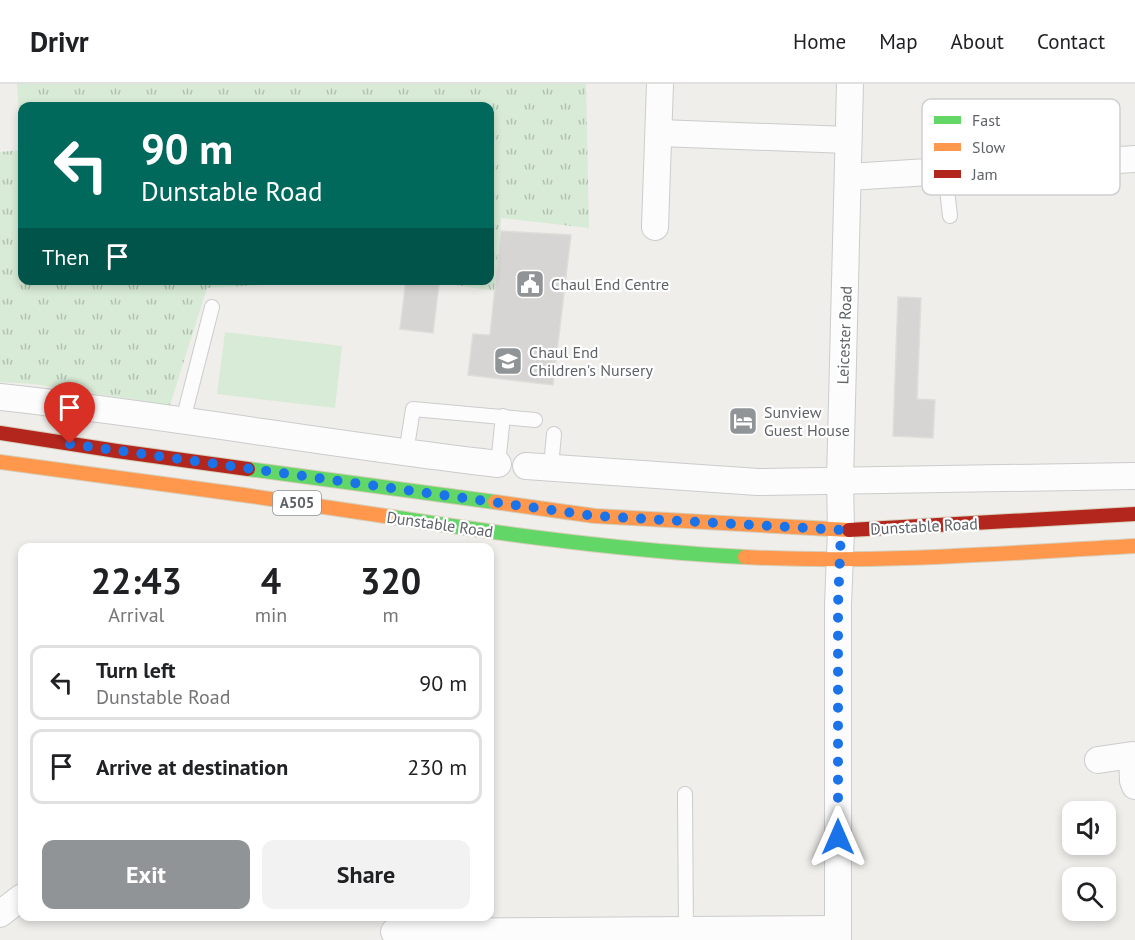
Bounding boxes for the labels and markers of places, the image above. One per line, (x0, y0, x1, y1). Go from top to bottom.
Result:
public building icon: Chaul End Centre (514, 268, 546, 300)
place label: Chaul End Centre (551, 274, 669, 294)
place label: Chaul End Children's Nursery (529, 342, 653, 380)
school or university icon: Chaul End Children's Nursery (492, 345, 524, 377)
pin (44, 382, 95, 444)
place label: Sunview Guest House (764, 402, 850, 440)
hotel icon: Sunview Guest House (727, 405, 759, 437)

